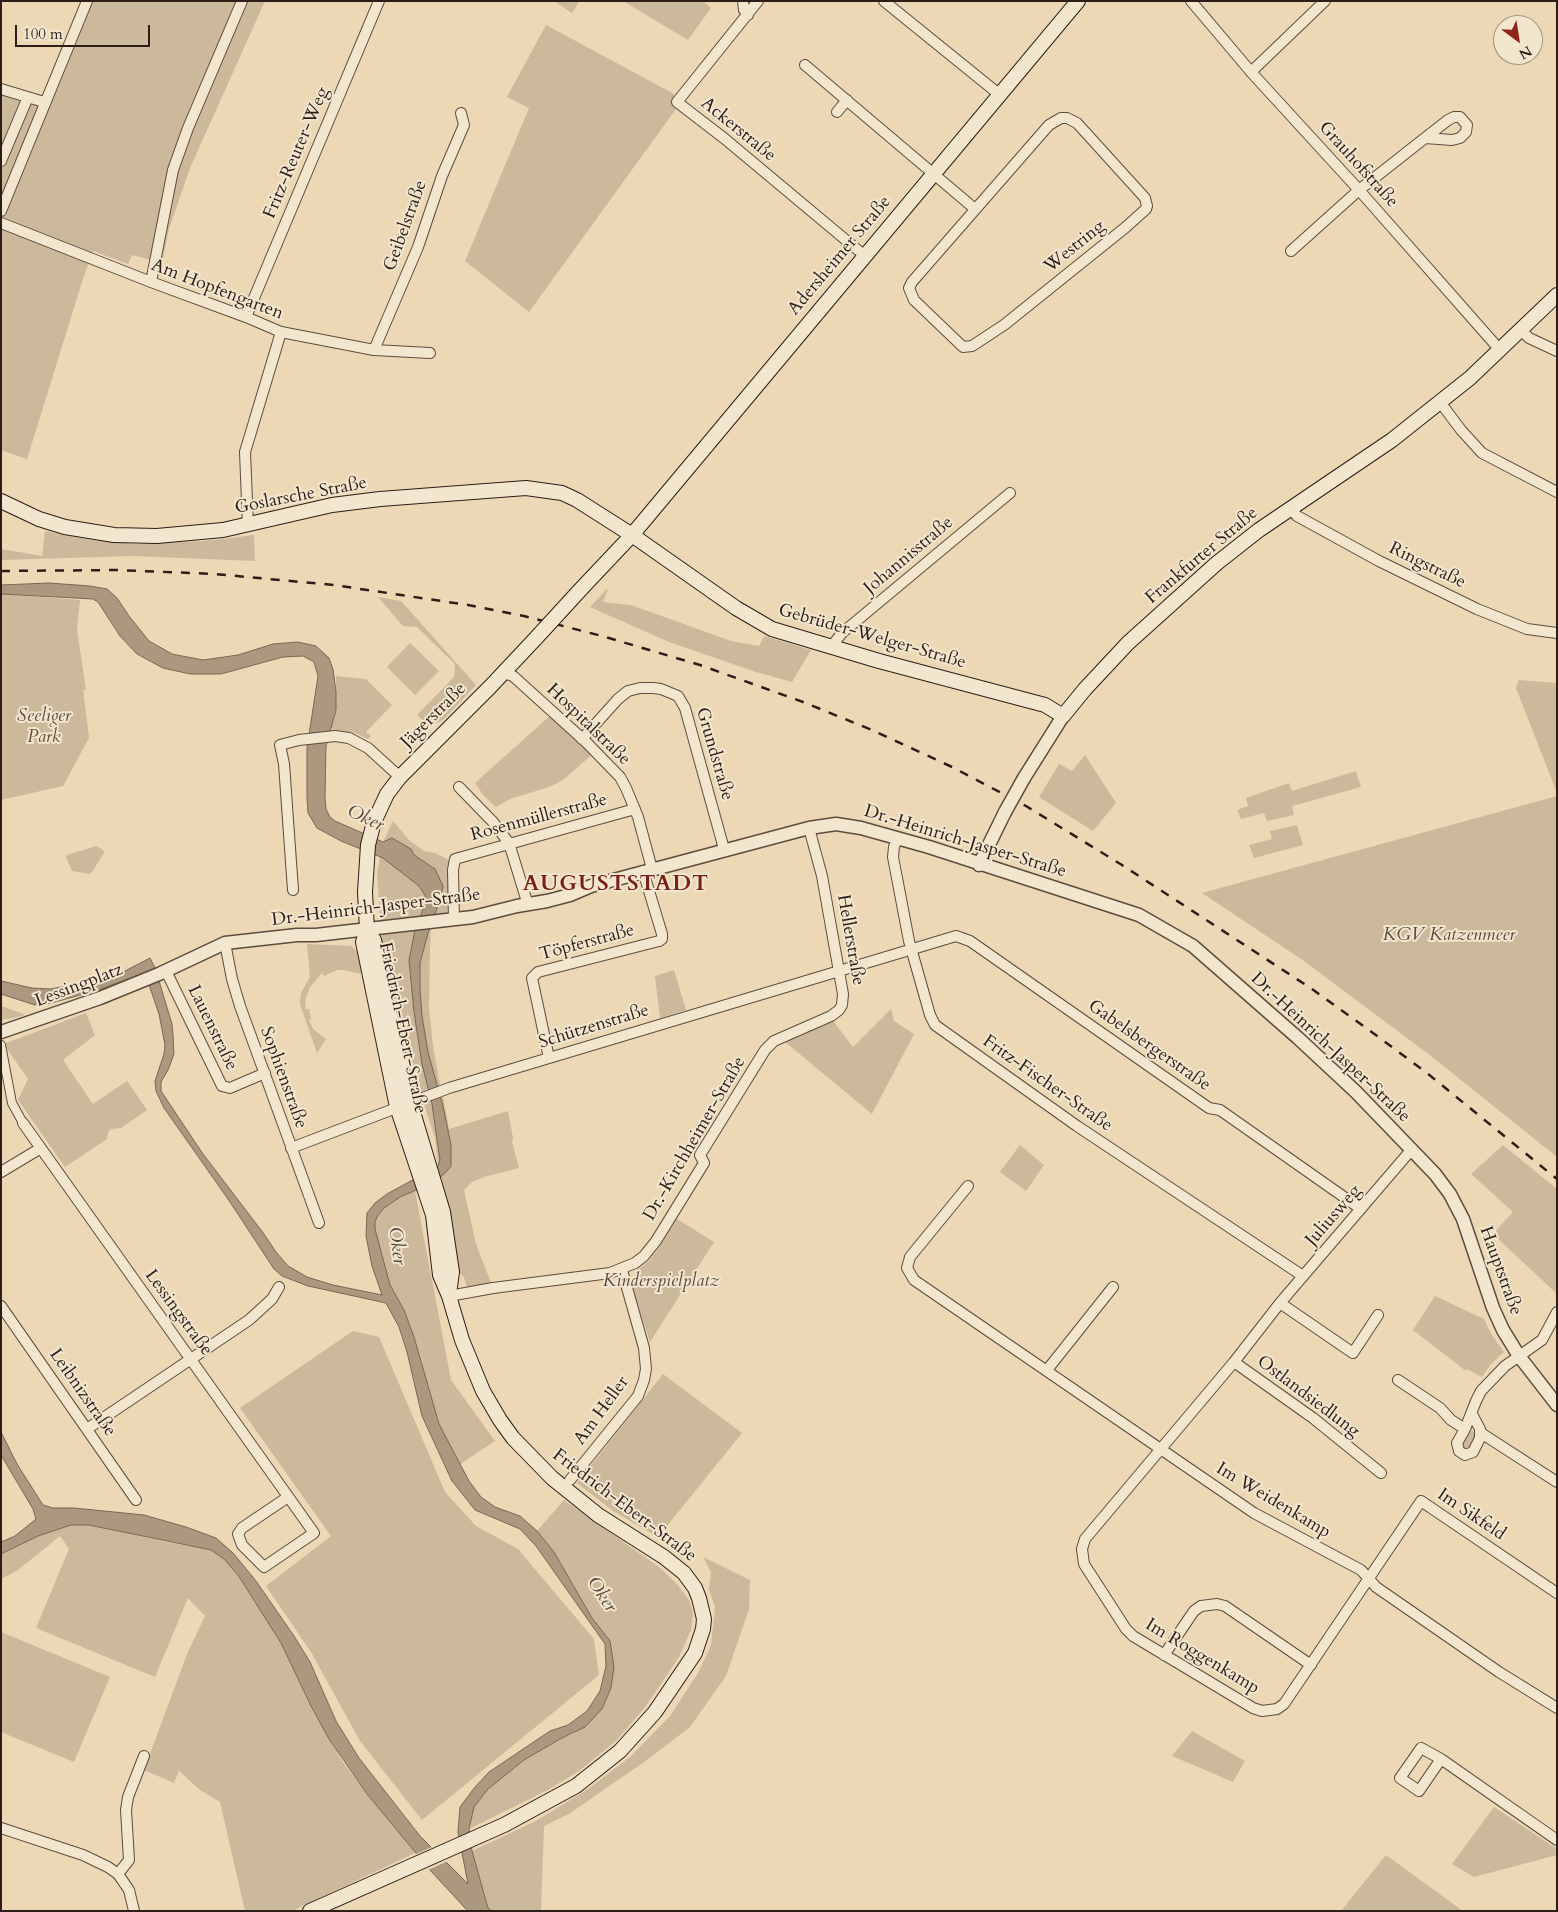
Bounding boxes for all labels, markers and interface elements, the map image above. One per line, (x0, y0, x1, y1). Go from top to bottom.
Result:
scale bar (18, 15, 152, 47)
north arrow (1493, 15, 1543, 65)
text: 100 m (23, 24, 63, 44)
text: N (1515, 41, 1536, 64)
street label: Fritz-Reuter-Weg (260, 84, 334, 222)
street label: Ackerstraße (696, 93, 780, 167)
street label: Grauhofstraße (1314, 117, 1402, 213)
street label: Geibelstraße (380, 178, 432, 274)
street label: Adersheimer Straße (784, 192, 896, 320)
street label: Westring (1040, 216, 1110, 278)
street label: Am Hopfengarten (148, 255, 286, 325)
street label: Goslarsche Straße (233, 473, 369, 519)
street label: Frankfurter Straße (1142, 503, 1262, 609)
street label: Johannisstraße (860, 512, 958, 600)
street label: Ringstraße (1385, 538, 1469, 594)
street label: Gebrüder-Welger-Straße (776, 600, 968, 674)
street label: Jägerstraße (397, 679, 471, 753)
street label: Hospitalstraße (541, 680, 635, 770)
street label: Grundstraße (690, 705, 738, 803)
park label: Seeliger Park (17, 706, 71, 749)
street label: Rosenmüllerstraße (468, 789, 610, 847)
water label: Oker (343, 801, 387, 837)
street label: Dr.-Heinrich-Jasper-Straße (861, 801, 1069, 883)
district label: AUGUSTSTADT (521, 872, 711, 898)
street label: Dr.-Heinrich-Jasper-Straße (270, 884, 482, 932)
street label: Hellerstraße (831, 893, 869, 987)
street label: Töpferstraße (537, 920, 637, 966)
park label: KGV Katzenmeer (1383, 925, 1515, 947)
street label: Friedrich-Ebert-Straße (373, 940, 431, 1116)
street label: Lessingplatz (32, 959, 126, 1013)
street label: Dr.-Heinrich-Jasper-Straße (1246, 968, 1414, 1128)
street label: Lauenstraße (182, 982, 242, 1074)
street label: Gabelsbergerstraße (1084, 996, 1214, 1096)
street label: Schützenstraße (536, 1000, 652, 1054)
street label: Sophienstraße (255, 1024, 311, 1132)
street label: Fritz-Fischer-Straße (978, 1031, 1116, 1137)
street label: Dr.-Kirchheimer-Straße (639, 1053, 751, 1225)
street label: Juliusweg (1302, 1181, 1366, 1251)
street label: Hauptstraße (1474, 1224, 1526, 1318)
water label: Oker (382, 1226, 410, 1266)
street label: Lessingstraße (139, 1266, 217, 1360)
park label: Kinderspielplatz (603, 1271, 719, 1293)
street label: Leibnizstraße (44, 1345, 120, 1441)
street label: Ostlandsiedlung (1252, 1351, 1364, 1443)
street label: Am Heller (570, 1372, 634, 1450)
street label: Friedrich-Ebert-Straße (548, 1445, 700, 1567)
street label: Im Weidenkamp (1212, 1458, 1334, 1544)
street label: Im Sikfeld (1433, 1484, 1509, 1546)
water label: Oker (581, 1573, 621, 1617)
street label: Im Roggenkamp (1141, 1614, 1263, 1700)

